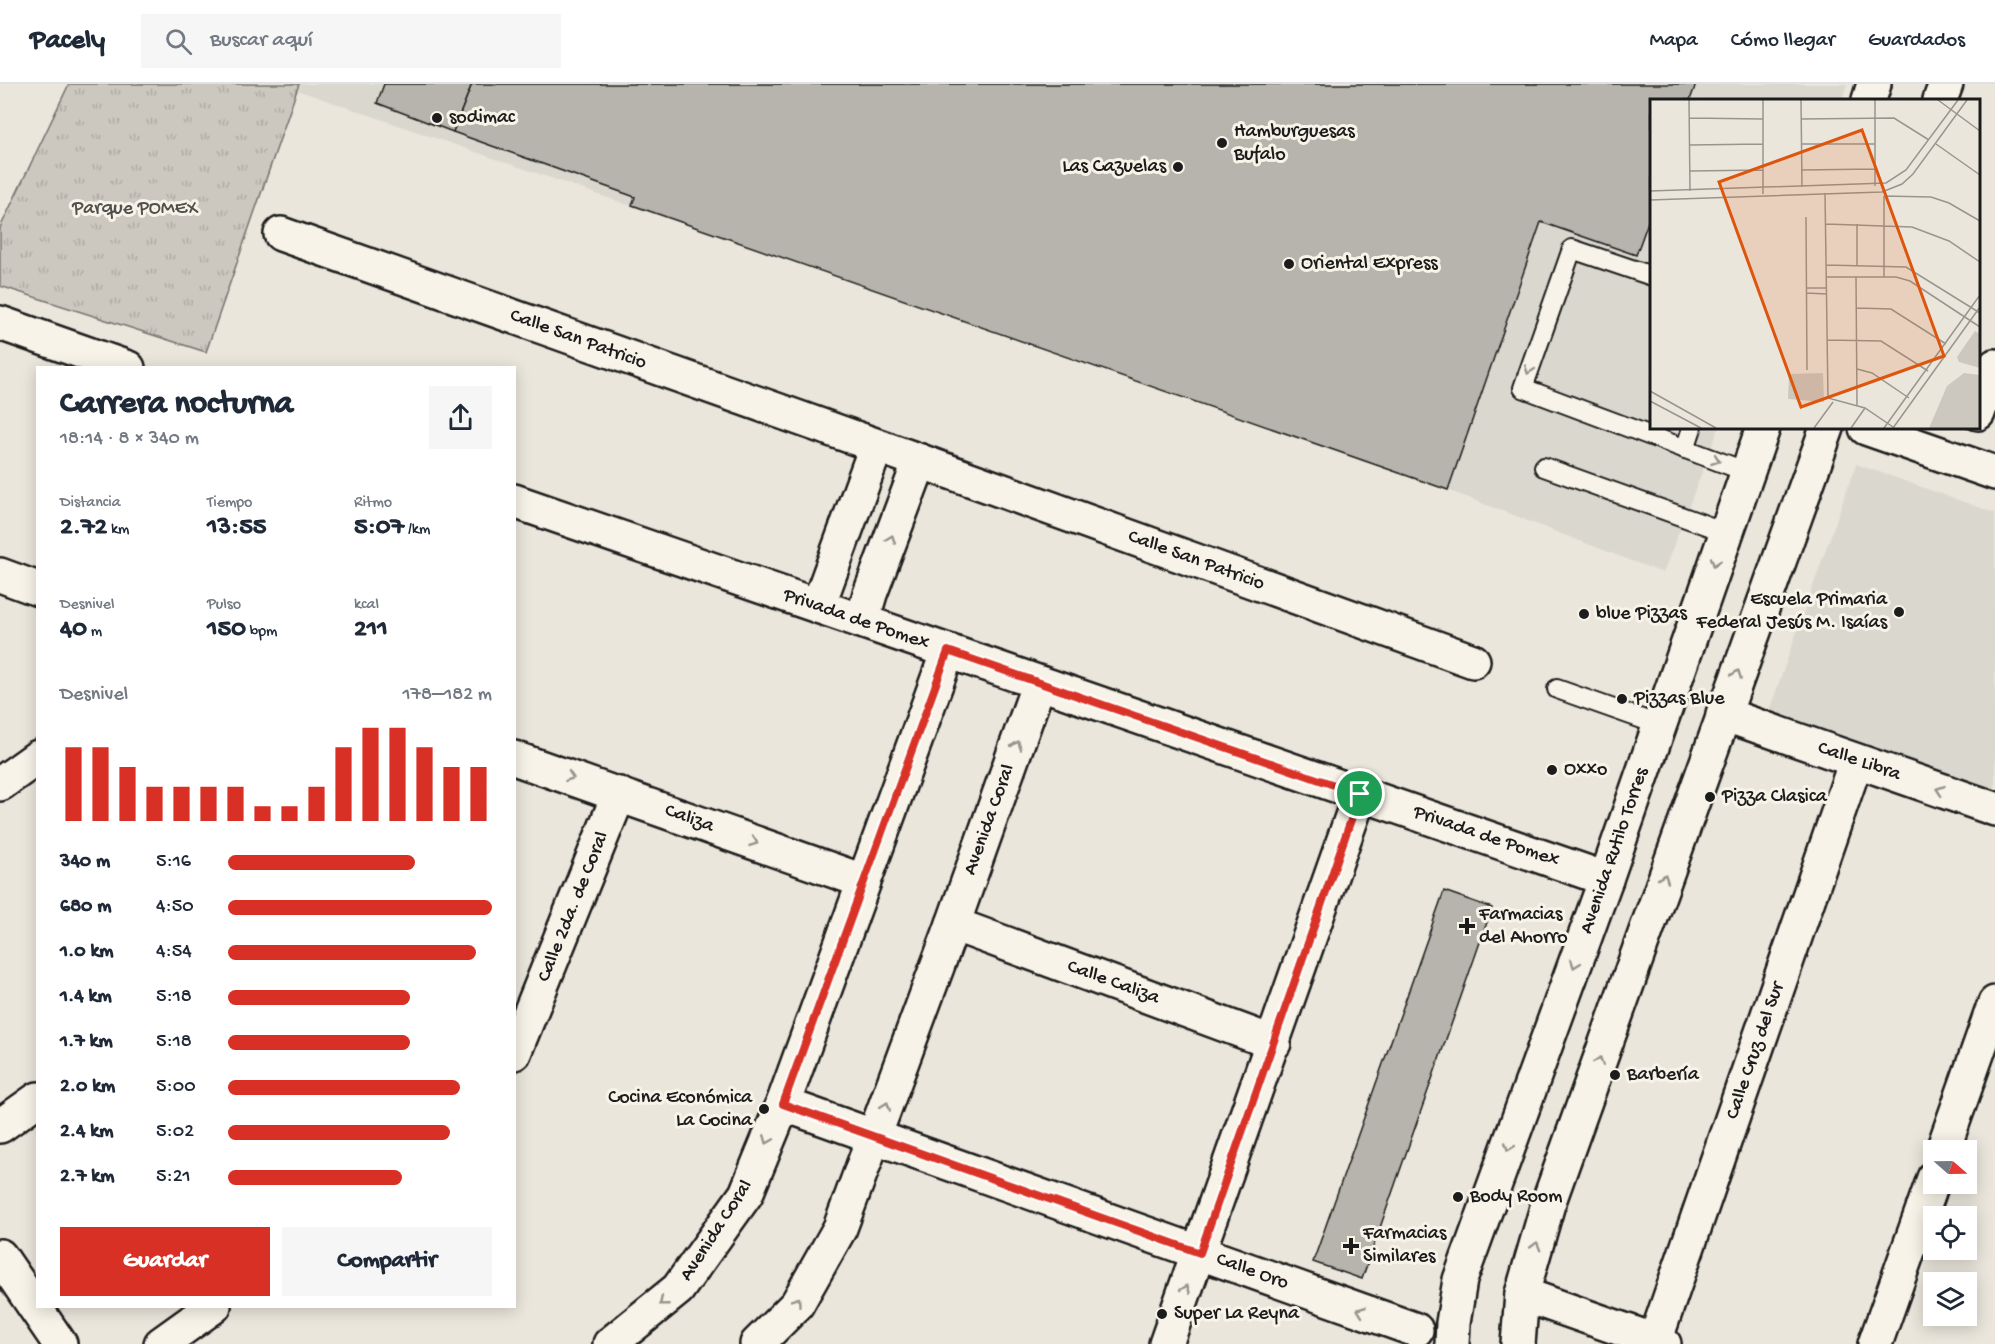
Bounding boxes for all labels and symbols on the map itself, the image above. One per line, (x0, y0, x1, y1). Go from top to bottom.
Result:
inset map (1650, 99, 1980, 429)
place label: sodimac (449, 107, 516, 130)
marker: sodimac (430, 111, 444, 125)
place label: Hamburguesas Bufalo (1233, 121, 1355, 167)
marker: Hamburguesas Bufalo (1215, 136, 1229, 150)
place label: Las Cazuelas (1062, 156, 1167, 179)
marker: Las Cazuelas (1171, 160, 1185, 174)
park label: Parque POMEX (71, 198, 199, 221)
place label: Oriental Express (1301, 253, 1438, 276)
marker: Oriental Express (1282, 257, 1296, 271)
street label: Calle San Patricio (507, 305, 649, 375)
one-way arrow (1524, 365, 1537, 375)
one-way arrow (1710, 453, 1721, 466)
street label: Calle San Patricio (1125, 526, 1267, 596)
one-way arrow (883, 535, 896, 545)
one-way arrow (1710, 556, 1723, 567)
street label: Privada de Pomex (779, 584, 933, 656)
place label: Escuela Primaria Federal Jesús M. Isaías (1695, 589, 1888, 635)
place label: blue Pizzas (1596, 603, 1688, 626)
marker: Escuela Primaria Federal Jesús M. Isaías (1892, 605, 1906, 619)
marker: blue Pizzas (1577, 607, 1591, 621)
one-way arrow (1730, 669, 1743, 680)
place label: Pizzas Blue (1633, 688, 1725, 711)
marker: Pizzas Blue (1615, 692, 1629, 706)
street label: Calle Libra (1814, 737, 1904, 787)
one-way arrow (1010, 740, 1023, 750)
place label: Oxxo (1564, 759, 1607, 782)
street label: Avenida Coral (959, 761, 1021, 879)
marker: Oxxo (1545, 763, 1559, 777)
street label: Avenida Rutilo Torres (1576, 764, 1654, 937)
pin (1334, 768, 1385, 819)
one-way arrow (564, 770, 575, 782)
one-way arrow (1935, 785, 1946, 798)
place label: Pizza Clasica (1721, 786, 1828, 809)
marker: Pizza Clasica (1703, 790, 1717, 804)
street label: Caliza (661, 800, 718, 839)
street label: Privada de Pomex (1409, 801, 1563, 873)
street label: Calle 2da. de Coral (533, 828, 615, 986)
one-way arrow (748, 834, 759, 847)
one-way arrow (1657, 873, 1670, 883)
place label: Farmacias del Ahorro (1478, 904, 1568, 950)
marker: Farmacias del Ahorro (1460, 919, 1474, 933)
street label: Calle Caliza (1064, 956, 1163, 1011)
one-way arrow (1570, 958, 1583, 969)
street label: Calle Cruz del Sur (1722, 978, 1791, 1123)
one-way arrow (1591, 1056, 1604, 1067)
place label: Barbería (1626, 1064, 1700, 1087)
marker: Barbería (1608, 1068, 1622, 1082)
place label: Cocina Económica La Cocina (608, 1087, 753, 1133)
one-way arrow (879, 1101, 892, 1111)
marker: Cocina Económica La Cocina (757, 1102, 771, 1116)
one-way arrow (763, 1134, 775, 1145)
north arrow (1923, 1140, 1977, 1194)
one-way arrow (1503, 1142, 1516, 1152)
street label: Avenida Coral (676, 1176, 758, 1286)
place label: Body Room (1469, 1186, 1562, 1209)
marker: Body Room (1451, 1190, 1465, 1204)
place label: Farmacias Similares (1362, 1223, 1447, 1269)
marker: Farmacias Similares (1344, 1239, 1358, 1253)
one-way arrow (1529, 1241, 1541, 1252)
street label: Calle Oro (1213, 1248, 1291, 1296)
one-way arrow (1179, 1284, 1192, 1295)
one-way arrow (659, 1294, 670, 1305)
one-way arrow (790, 1297, 801, 1308)
place label: Super La Reyna (1174, 1303, 1300, 1326)
one-way arrow (1356, 1305, 1367, 1318)
marker: Super La Reyna (1155, 1307, 1169, 1321)

